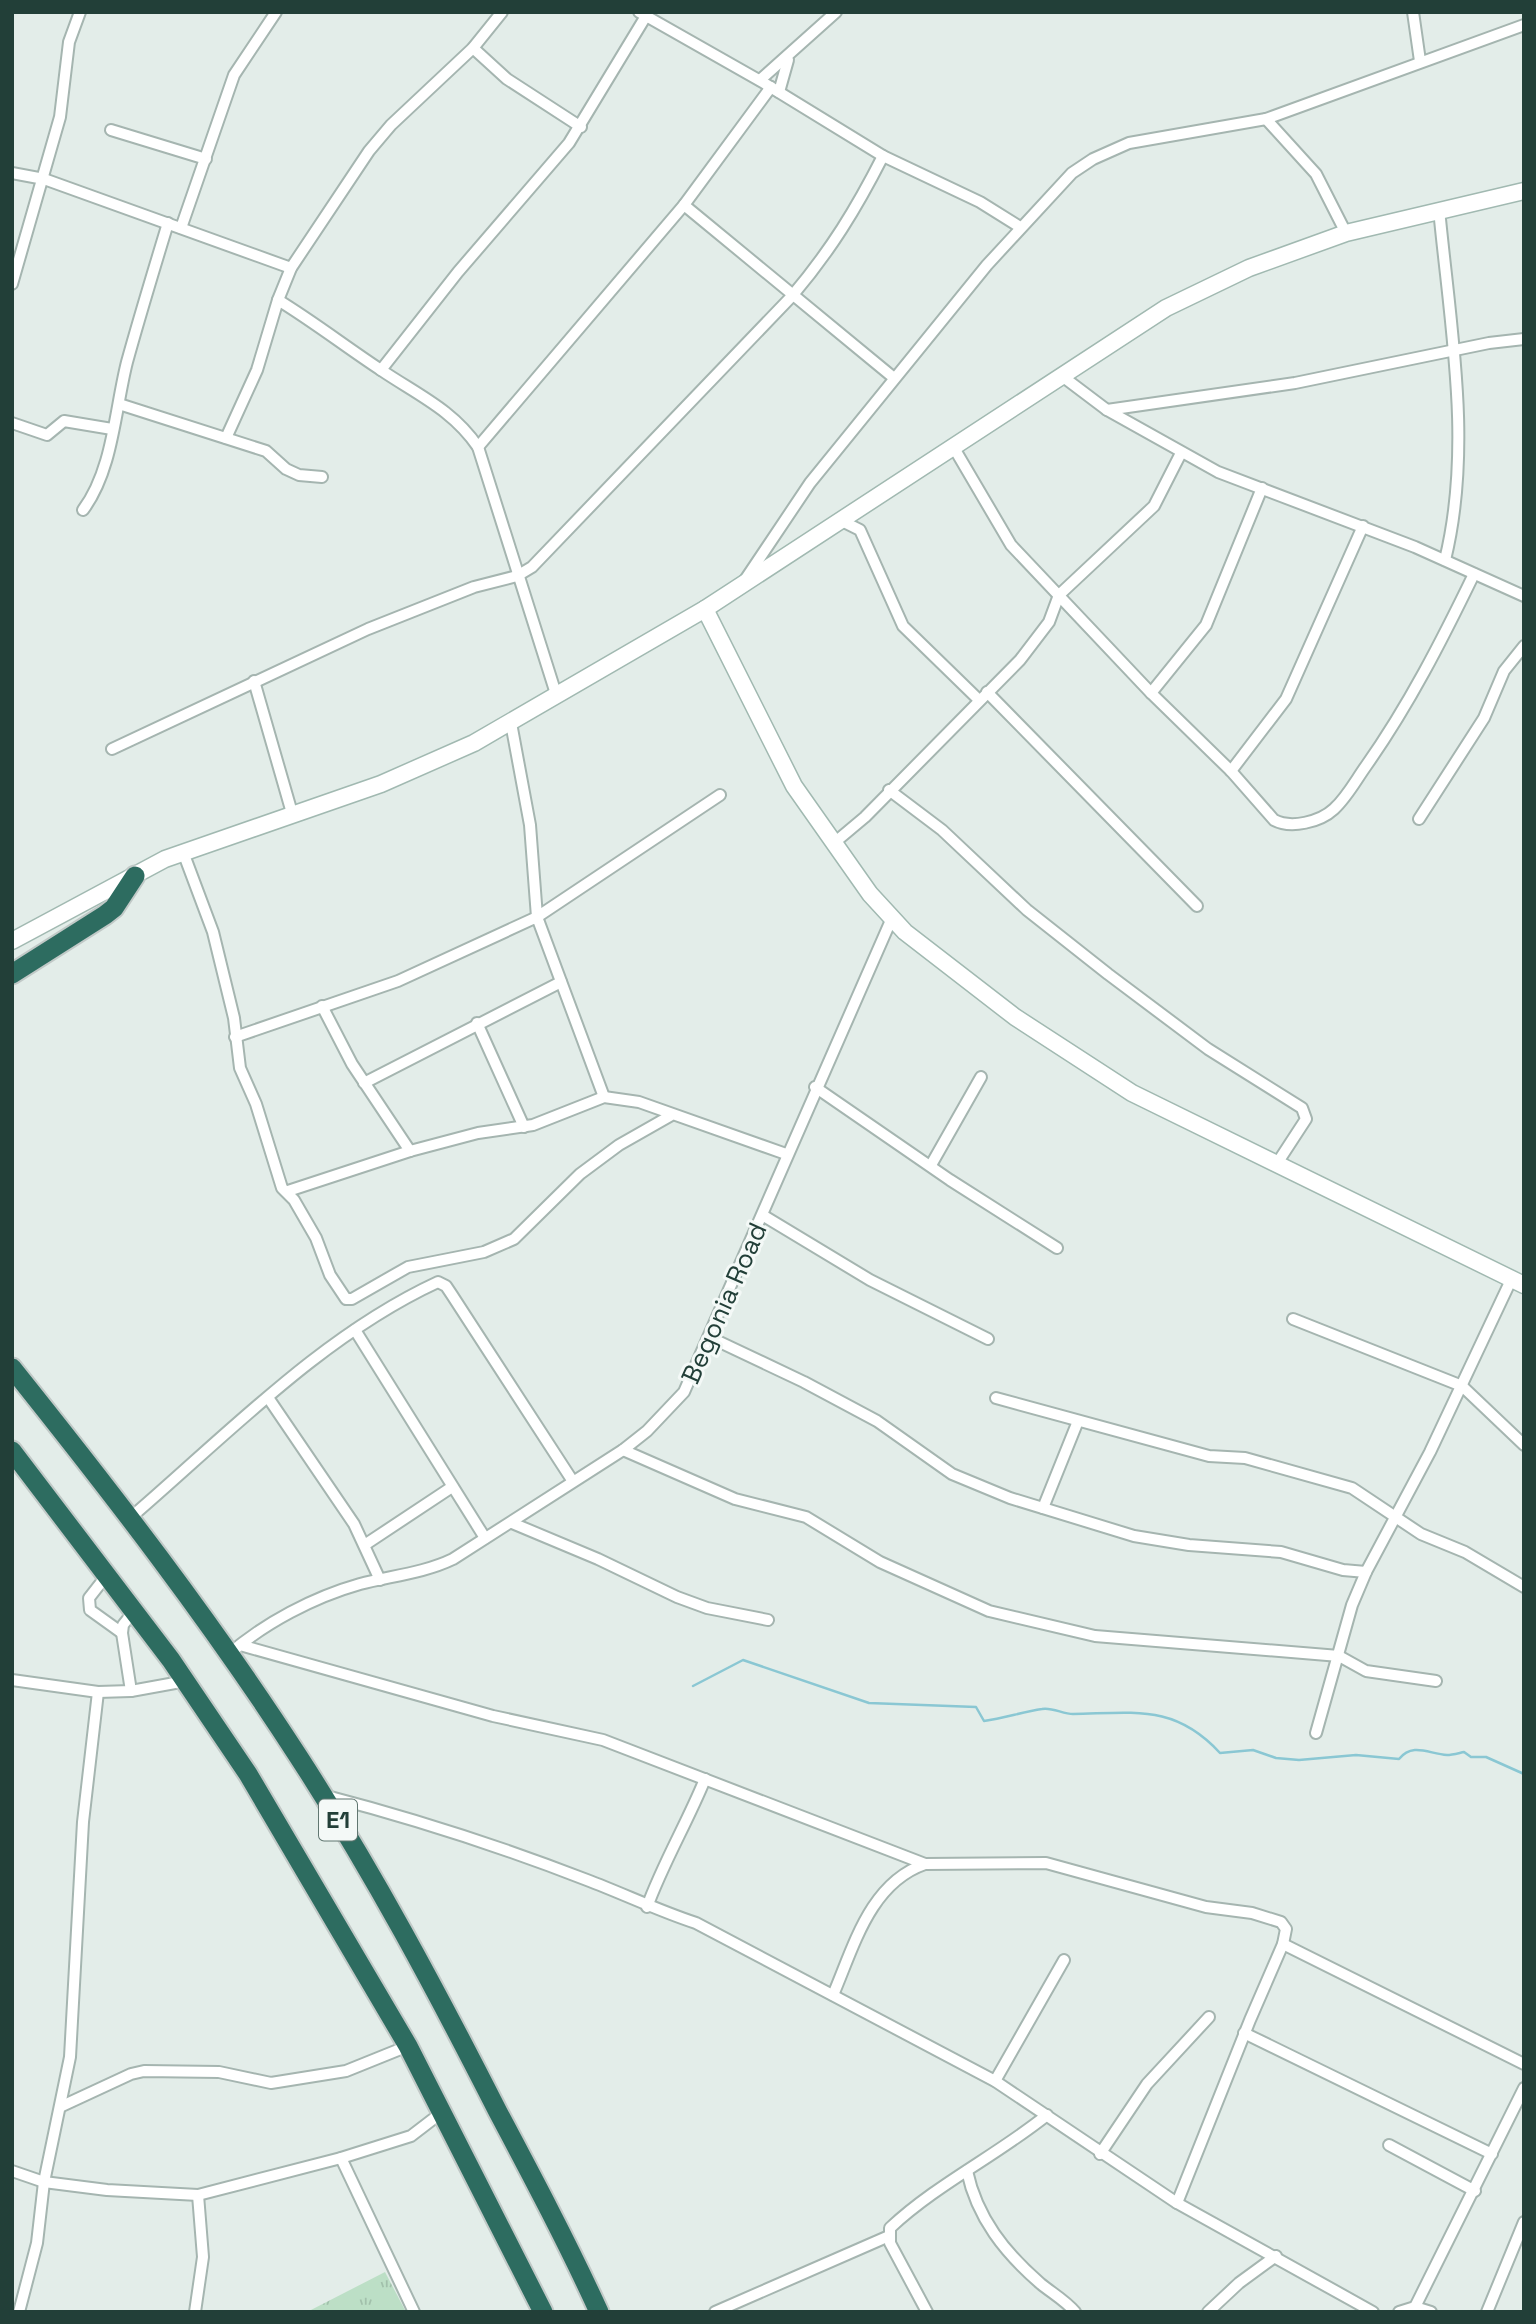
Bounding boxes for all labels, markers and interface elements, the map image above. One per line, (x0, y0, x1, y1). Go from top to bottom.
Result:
street label: Begonia Road (673, 1217, 775, 1389)
road number: E1 (319, 1800, 357, 1840)

